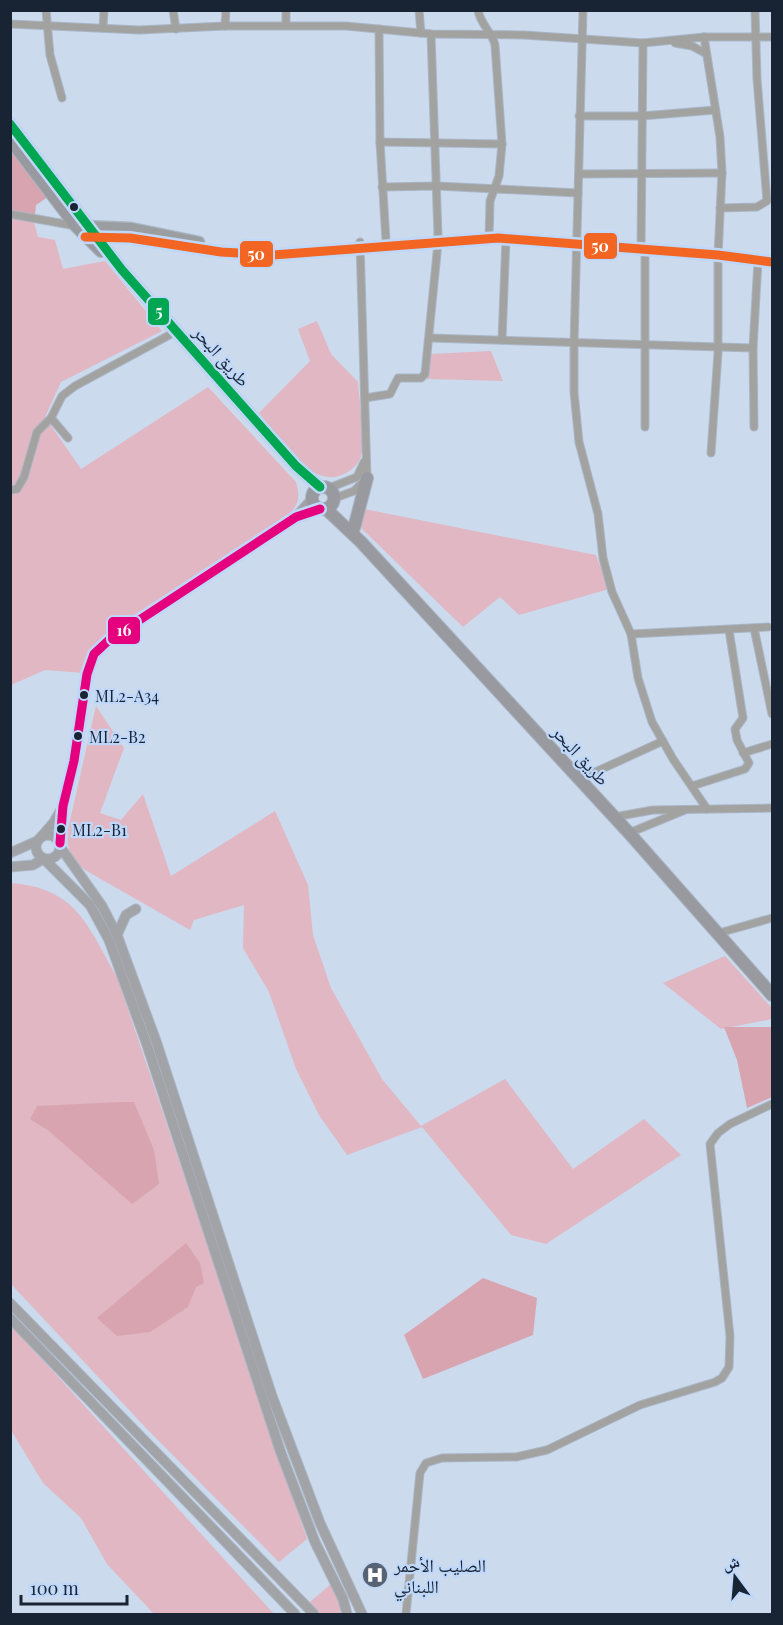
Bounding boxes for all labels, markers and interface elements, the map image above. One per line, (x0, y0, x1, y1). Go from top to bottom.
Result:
unlabelled marker (68, 201, 80, 213)
line badge: 50 (583, 232, 618, 260)
text: 50 (591, 235, 609, 256)
line badge: 50 (239, 240, 274, 268)
text: 50 (247, 243, 265, 264)
line badge: 5 (147, 297, 170, 326)
text: 5 (155, 300, 163, 321)
street label: طريق البحر (188, 320, 256, 392)
line badge: 16 (107, 616, 141, 645)
text: 16 (116, 619, 132, 640)
place label: ML2-A34 (95, 685, 159, 706)
marker: ML2-A34 (78, 689, 90, 701)
street label: طريق البحر (546, 719, 615, 790)
place label: ML2-B2 (89, 726, 146, 747)
marker: ML2-B2 (72, 730, 84, 742)
place label: ML2-B1 (72, 819, 127, 840)
marker: ML2-B1 (55, 823, 67, 835)
north arrow (705, 1547, 765, 1607)
text: ش (720, 1550, 742, 1575)
place label: الصليب الأحمر اللبناني (393, 1553, 486, 1602)
hospital icon: الصليب الأحمر اللبناني (360, 1560, 390, 1590)
scale bar (21, 1568, 128, 1606)
text: 100 m (30, 1576, 79, 1600)

